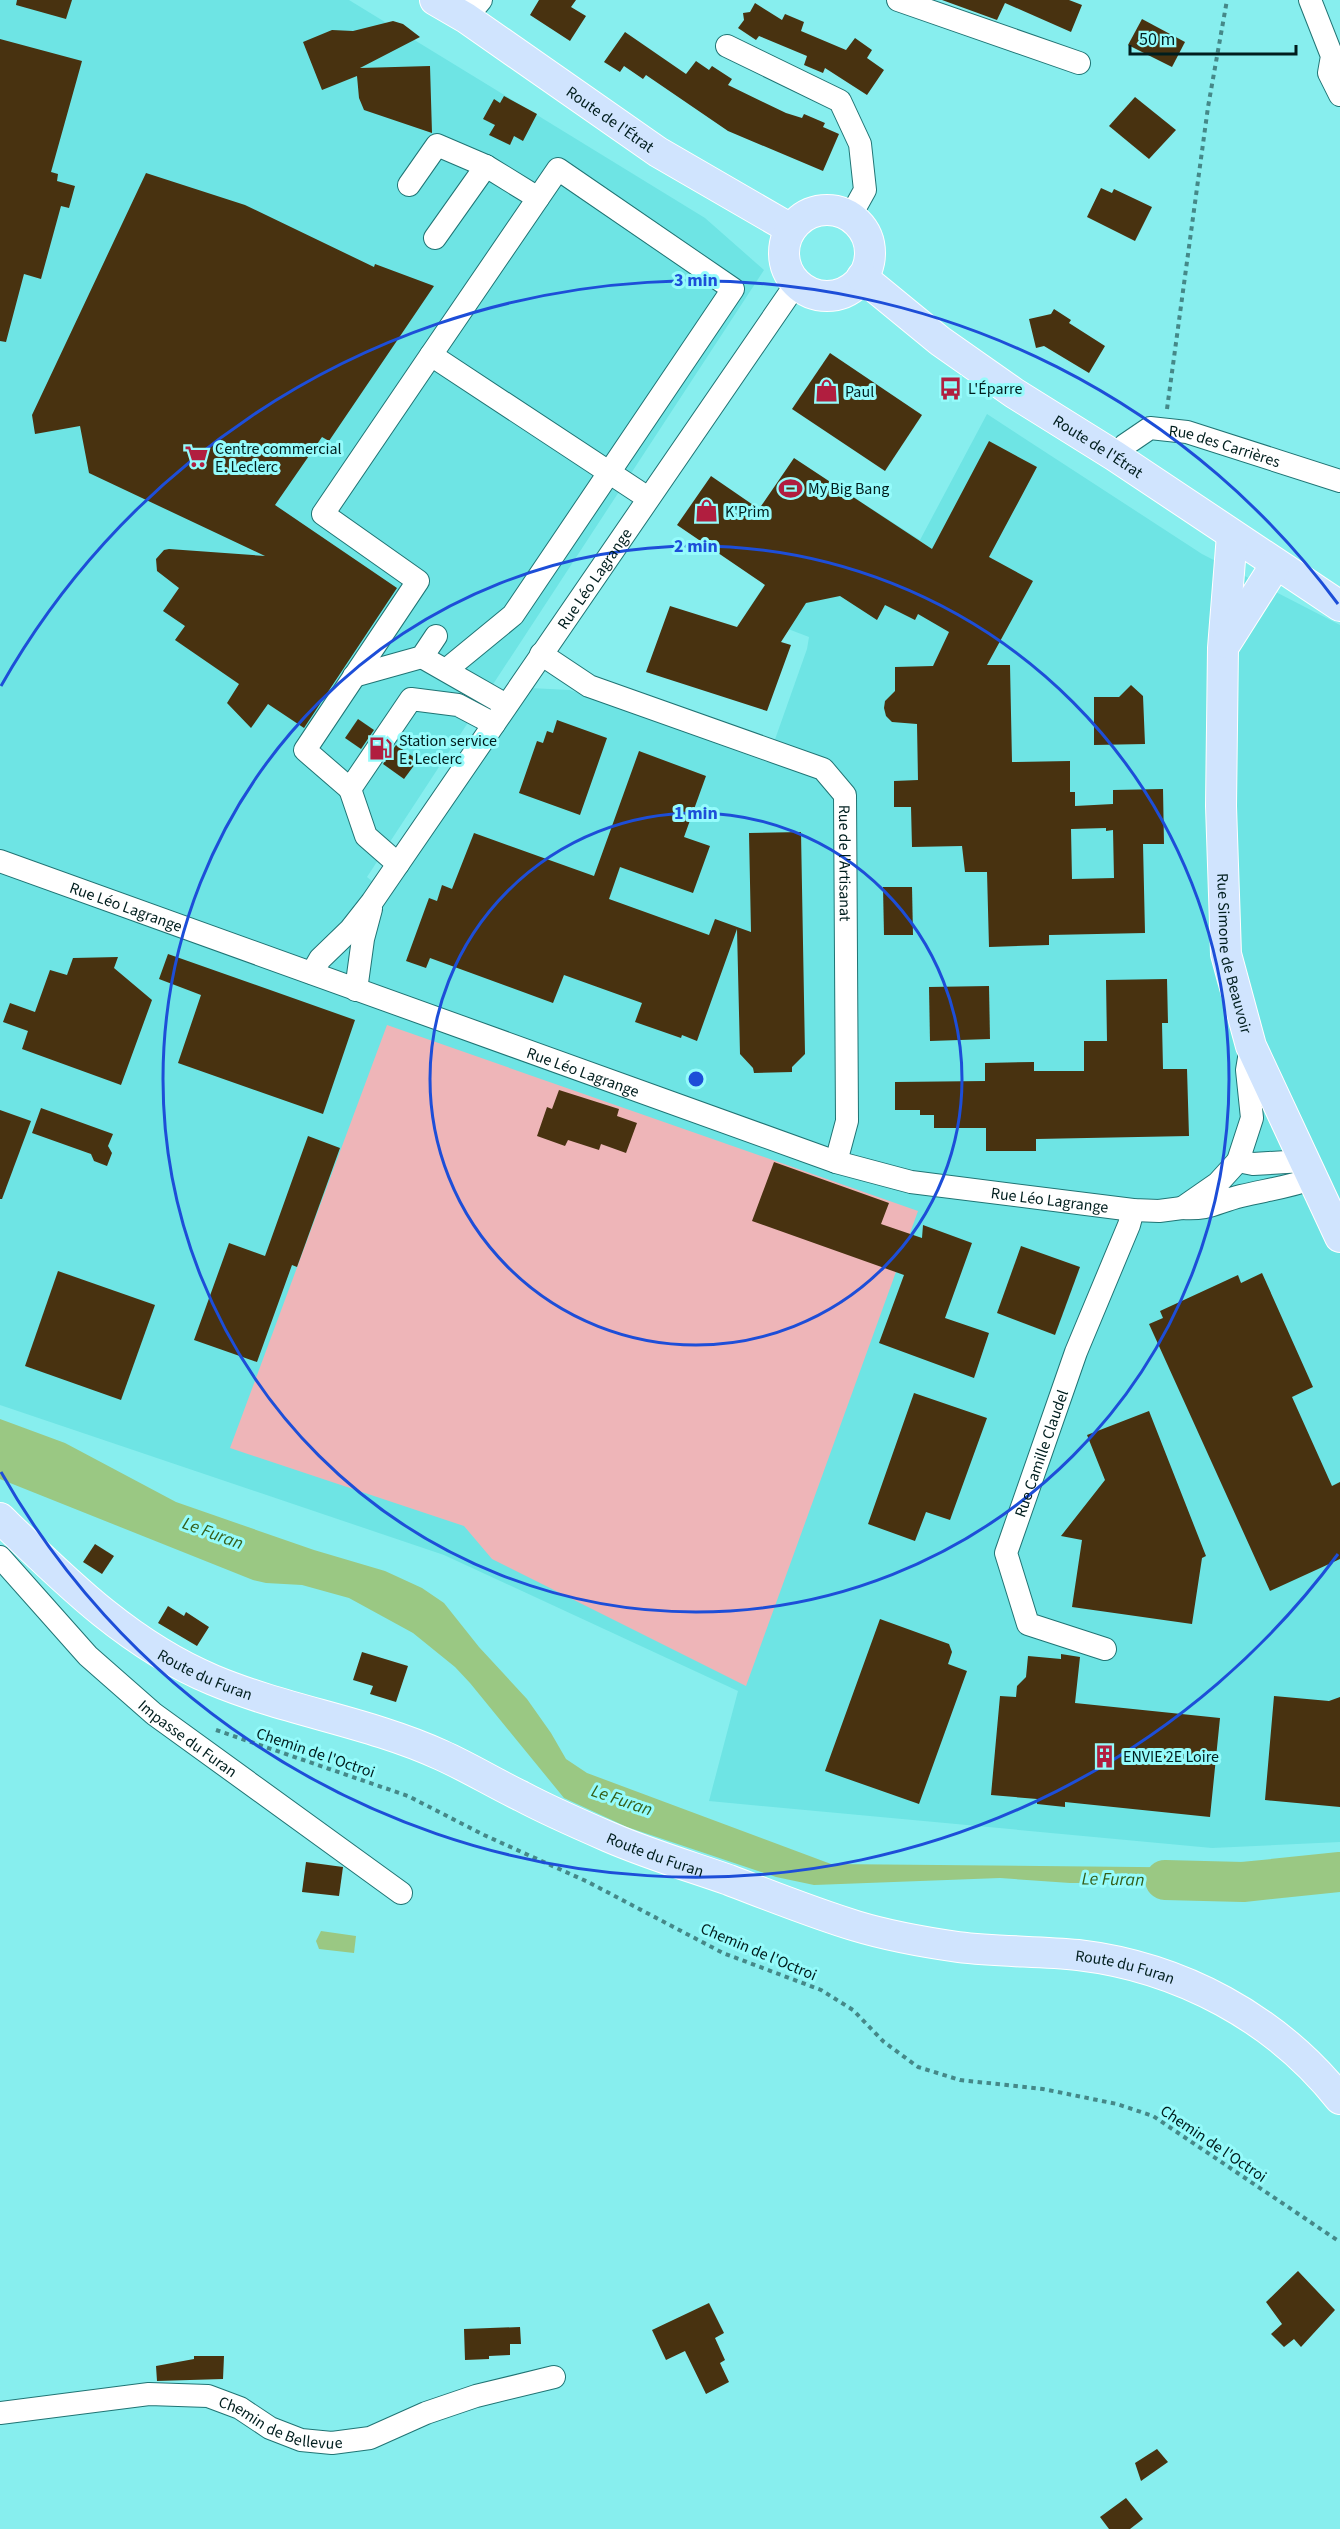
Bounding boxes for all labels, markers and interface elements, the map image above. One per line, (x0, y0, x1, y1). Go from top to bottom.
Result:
scale bar (1130, 18, 1296, 56)
text: 50 m (1139, 27, 1175, 52)
street label: Route de l'Étrat (561, 81, 659, 158)
text: 3 min (674, 268, 718, 293)
bus stop icon: L'Éparre (937, 375, 963, 401)
shop icon: Paul (814, 378, 840, 404)
place label: L'Éparre (968, 378, 1022, 400)
place label: Paul (845, 381, 874, 403)
street label: Route de l'Étrat (1049, 410, 1148, 484)
street label: Rue des Carrières (1168, 420, 1283, 473)
place label: Centre commercial E. Leclerc (215, 438, 342, 478)
supermarket icon: Centre commercial E. Leclerc (184, 444, 210, 470)
sports icon: My Big Bang (777, 475, 803, 501)
place label: My Big Bang (808, 478, 889, 500)
shop icon: K'Prim (694, 498, 720, 524)
place label: K'Prim (725, 501, 770, 523)
street label: Rue Léo Lagrange (552, 524, 637, 634)
text: 2 min (674, 534, 718, 559)
place label: Station service E. Leclerc (399, 730, 497, 770)
fuel station icon: Station service E. Leclerc (368, 736, 394, 762)
text: 1 min (674, 801, 718, 826)
street label: Rue de l'Artisanat (833, 805, 856, 922)
street label: Rue Simone de Beauvoir (1211, 873, 1257, 1037)
street label: Rue Léo Lagrange (66, 877, 185, 938)
street label: Rue Léo Lagrange (524, 1042, 642, 1103)
centre of rings (686, 1069, 706, 1089)
street label: Rue Léo Lagrange (990, 1182, 1110, 1219)
street label: Rue Camille Claudel (1009, 1387, 1074, 1520)
water label: Le Furan (179, 1511, 247, 1556)
street label: Route du Furan (153, 1644, 255, 1706)
street label: Impasse du Furan (133, 1695, 241, 1783)
street label: Chemin de l'Octroi (253, 1722, 378, 1784)
building icon: ENVIE 2E Loire (1092, 1743, 1118, 1769)
place label: ENVIE 2E Loire (1123, 1746, 1219, 1768)
water label: Le Furan (588, 1778, 656, 1823)
street label: Route du Furan (603, 1827, 707, 1883)
water label: Le Furan (1081, 1866, 1145, 1893)
street label: Chemin de l'Octroi (697, 1918, 820, 1986)
street label: Route du Furan (1074, 1945, 1178, 1990)
street label: Chemin de l'Octroi (1156, 2100, 1271, 2188)
street label: Chemin de Bellevue (215, 2391, 344, 2455)

